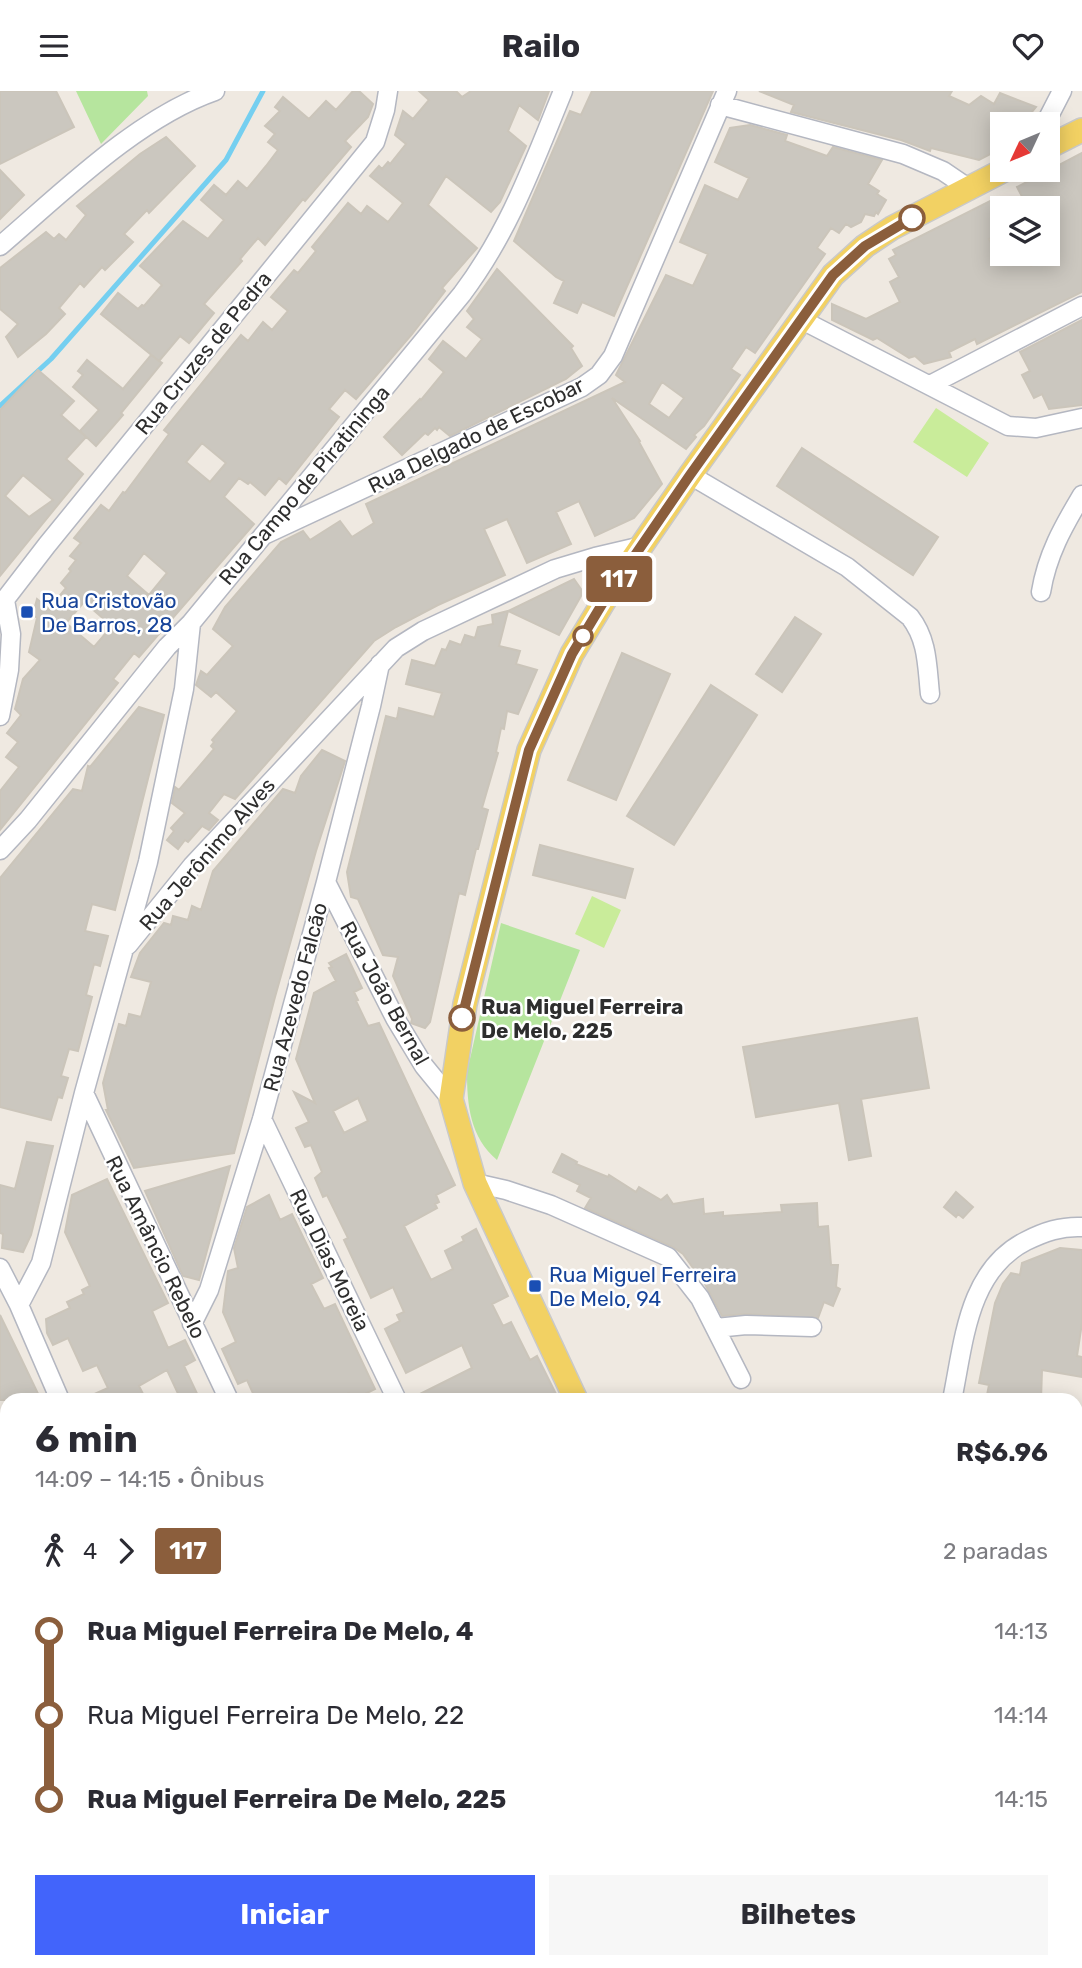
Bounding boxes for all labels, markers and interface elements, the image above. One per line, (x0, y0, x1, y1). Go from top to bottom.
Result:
icon: menu (35, 27, 73, 65)
text: Railo (502, 27, 580, 65)
icon: heart (1009, 27, 1047, 65)
north arrow (990, 112, 1060, 182)
map controls (990, 112, 1060, 266)
button: layers (990, 196, 1060, 266)
unlabelled marker (899, 205, 925, 231)
street label: Rua Cruzes de Pedra (130, 267, 276, 439)
street label: Rua Delgado de Escobar (364, 372, 588, 498)
street label: Rua Campo de Piratininga (213, 380, 395, 590)
line badge: 117 (579, 556, 659, 602)
text: 117 (600, 565, 638, 593)
place label: Rua Cristovão De Barros, 28 (41, 588, 177, 637)
marker: Rua Cristovão De Barros, 28 (19, 604, 35, 620)
unlabelled marker (573, 626, 593, 646)
street label: Rua Jerônimo Alves (134, 773, 280, 935)
street label: Rua Azevedo Falcão (258, 900, 332, 1094)
street label: Rua João Bernal (335, 917, 435, 1069)
place label: Rua Miguel Ferreira De Melo, 225 (481, 994, 683, 1043)
marker: Rua Miguel Ferreira De Melo, 225 (449, 1005, 475, 1031)
street label: Rua Amâncio Rebelo (101, 1152, 211, 1342)
street label: Rua Dias Moreia (285, 1185, 375, 1335)
place label: Rua Miguel Ferreira De Melo, 94 (549, 1262, 737, 1311)
marker: Rua Miguel Ferreira De Melo, 94 (527, 1278, 543, 1294)
text: 6 min (35, 1416, 138, 1462)
text: R$6.96 (956, 1437, 1048, 1468)
text: 14:09 – 14:15 · Ônibus (35, 1465, 264, 1493)
icon: walk (35, 1532, 73, 1570)
icon: forward (107, 1532, 145, 1570)
text: 4 (83, 1537, 97, 1565)
text: 117 (169, 1537, 207, 1565)
text: 2 paradas (943, 1537, 1048, 1565)
text: Rua Miguel Ferreira De Melo, 4 (87, 1616, 473, 1647)
text: 14:13 (994, 1617, 1048, 1645)
text: Rua Miguel Ferreira De Melo, 22 (87, 1700, 464, 1731)
text: 14:14 (994, 1701, 1048, 1729)
text: Rua Miguel Ferreira De Melo, 225 (87, 1784, 506, 1815)
text: 14:15 (994, 1785, 1048, 1813)
button: Iniciar (35, 1875, 535, 1955)
button: Bilhetes (549, 1875, 1048, 1955)

